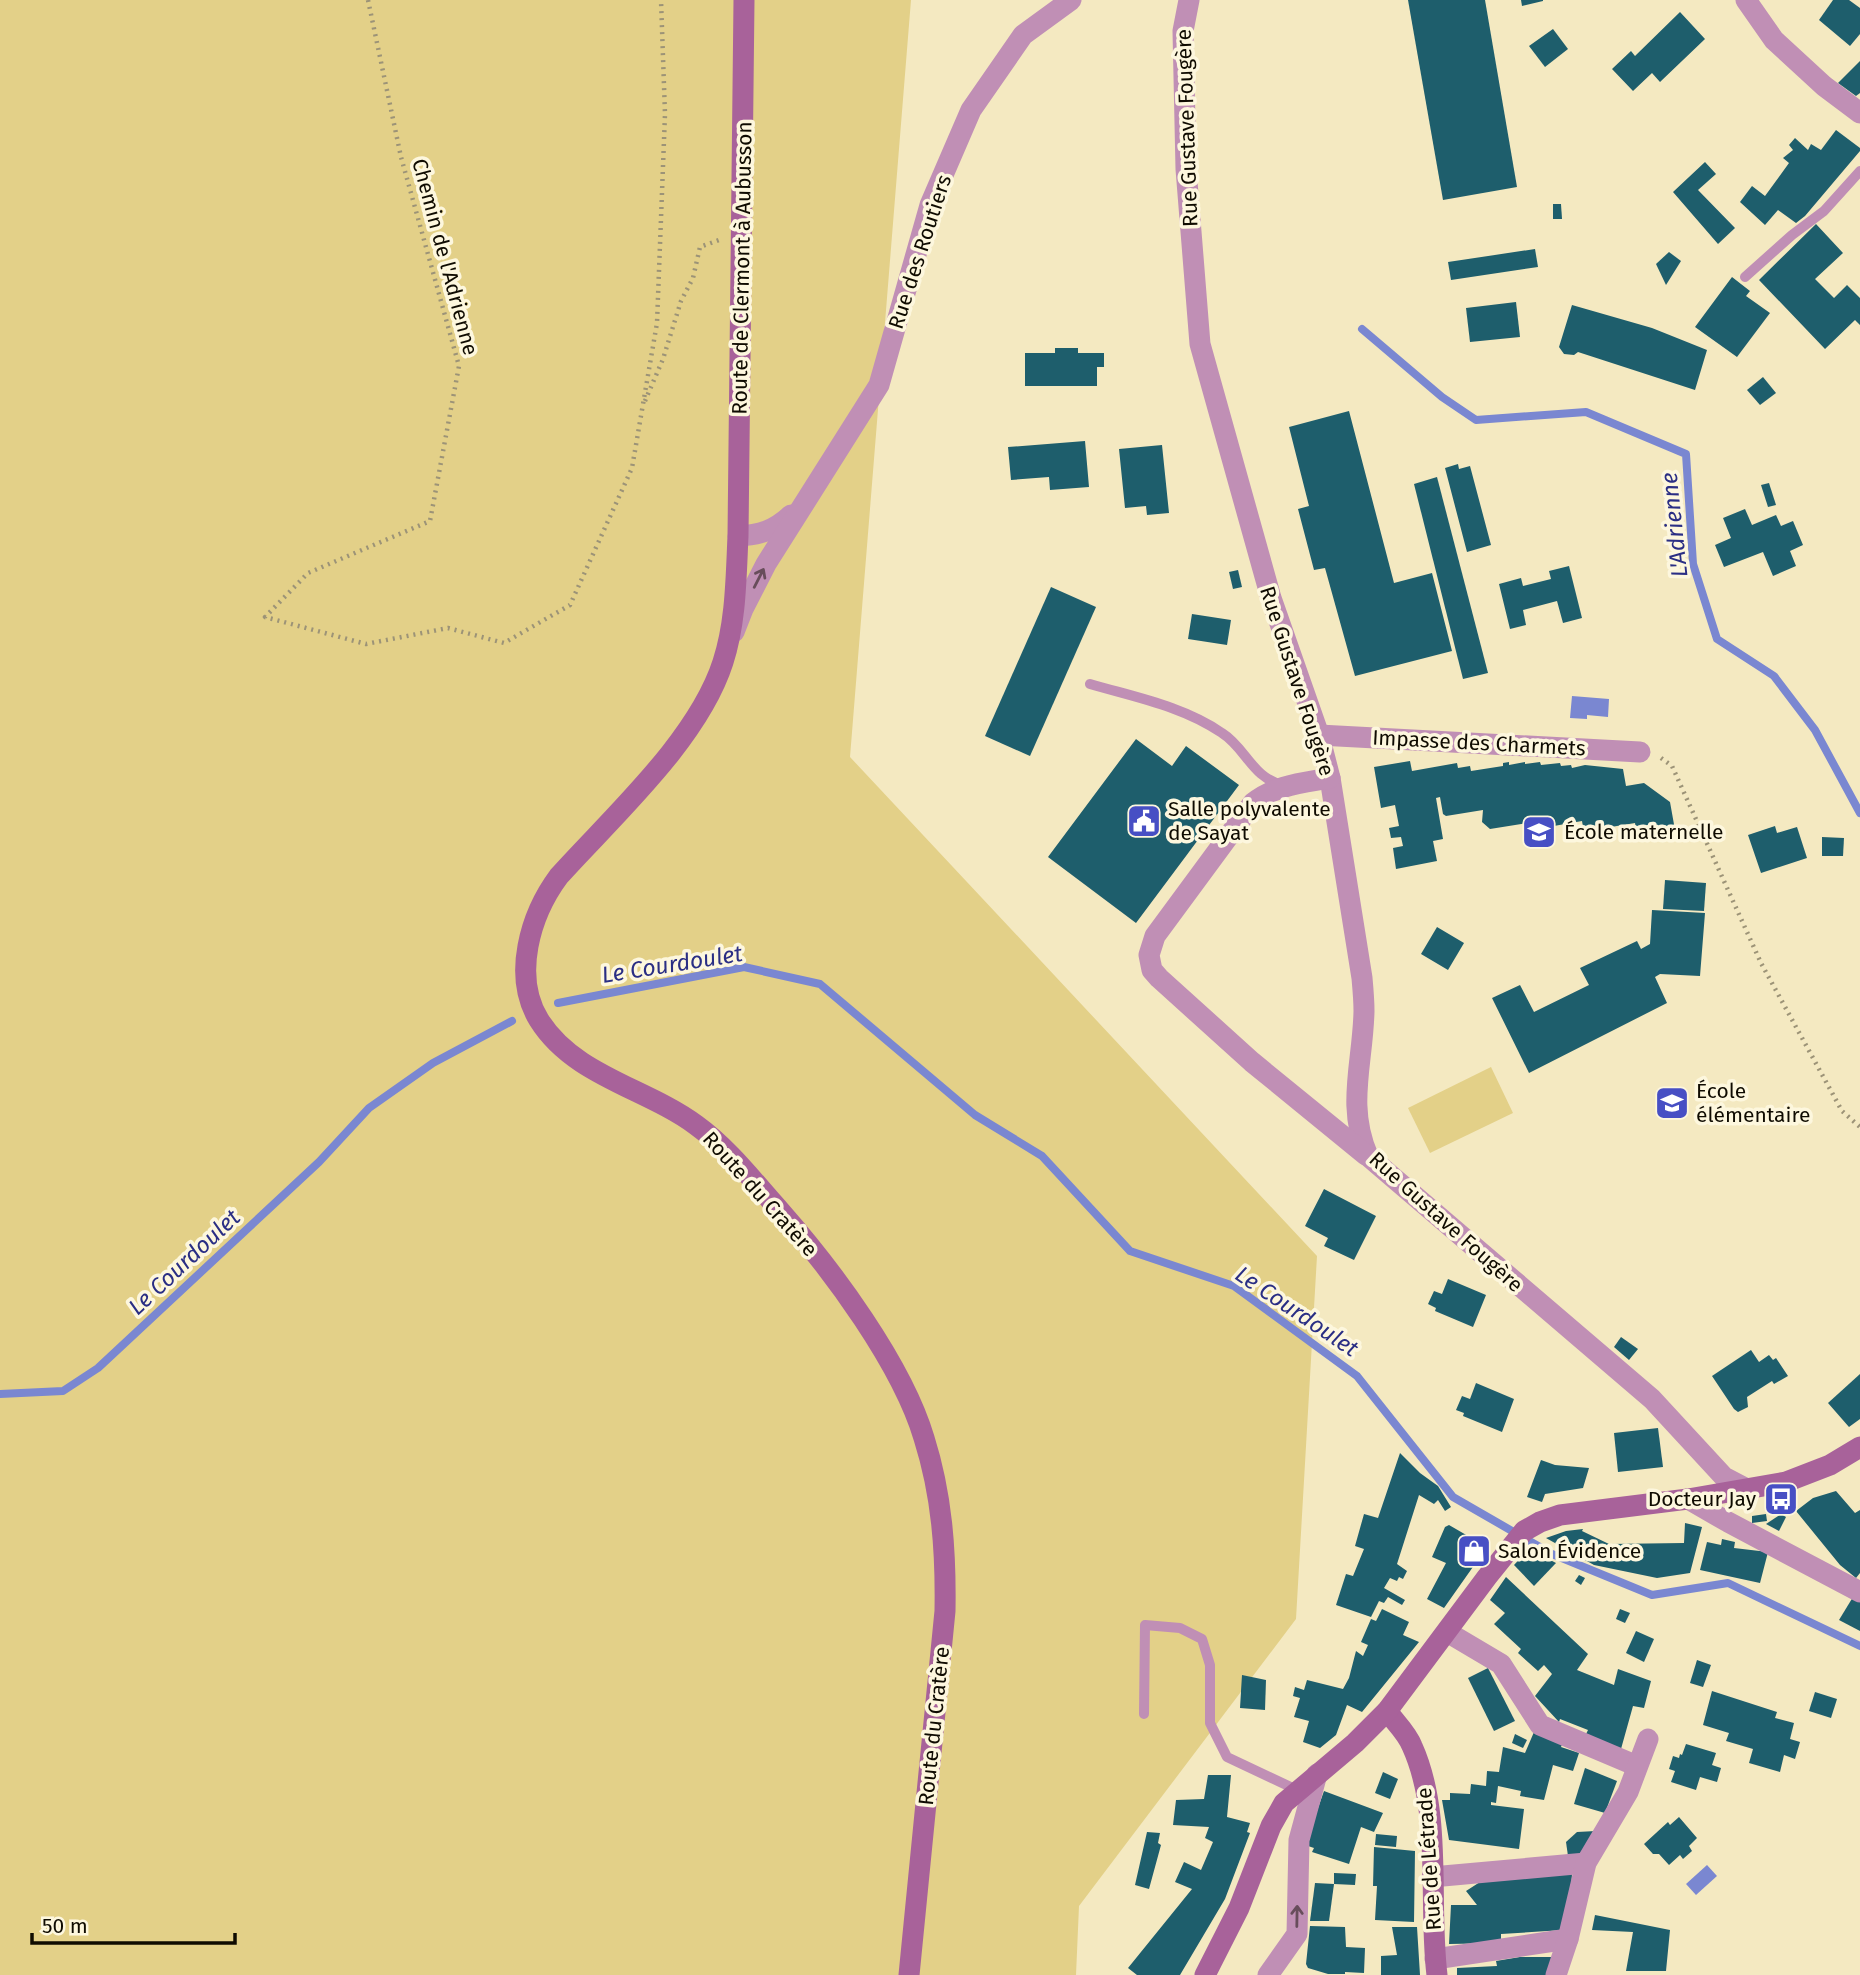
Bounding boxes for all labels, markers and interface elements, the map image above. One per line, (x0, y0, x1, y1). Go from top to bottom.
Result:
street label: Rue Gustave Fougère (1171, 29, 1203, 227)
street label: Route de Clermont à Aubusson (726, 121, 758, 415)
street label: Chemin de l'Adrienne (406, 156, 484, 358)
street label: Rue des Routiers (883, 171, 957, 332)
water label: L'Adrienne (1655, 471, 1693, 579)
one-way arrow (752, 569, 766, 589)
street label: Rue Gustave Fougère (1254, 583, 1340, 779)
street label: Impasse des Charmets (1372, 724, 1587, 762)
place label: Salle polyvalente de Sayat (1168, 796, 1331, 846)
public building icon: Salle polyvalente de Sayat (1125, 802, 1163, 840)
school or university icon: École maternelle (1520, 813, 1558, 851)
place label: École maternelle (1564, 819, 1723, 845)
water label: Le Courdoulet (600, 939, 745, 989)
place label: École élémentaire (1696, 1078, 1810, 1128)
school or university icon: École élémentaire (1653, 1084, 1691, 1122)
street label: Route du Cratère (697, 1126, 823, 1262)
street label: Rue Gustave Fougère (1364, 1146, 1528, 1298)
water label: Le Courdoulet (122, 1203, 246, 1321)
water label: Le Courdoulet (1230, 1260, 1364, 1363)
bus stop icon: Docteur Jay (1762, 1480, 1800, 1518)
place label: Docteur Jay (1648, 1486, 1757, 1512)
shop icon: Salon Évidence (1455, 1532, 1493, 1570)
place label: Salon Évidence (1498, 1538, 1641, 1564)
street label: Route du Cratère (913, 1645, 955, 1807)
street label: Rue de Létrade (1411, 1787, 1447, 1931)
scale bar (32, 1902, 234, 1946)
one-way arrow (1291, 1905, 1304, 1928)
text: 50 m (42, 1913, 88, 1939)

